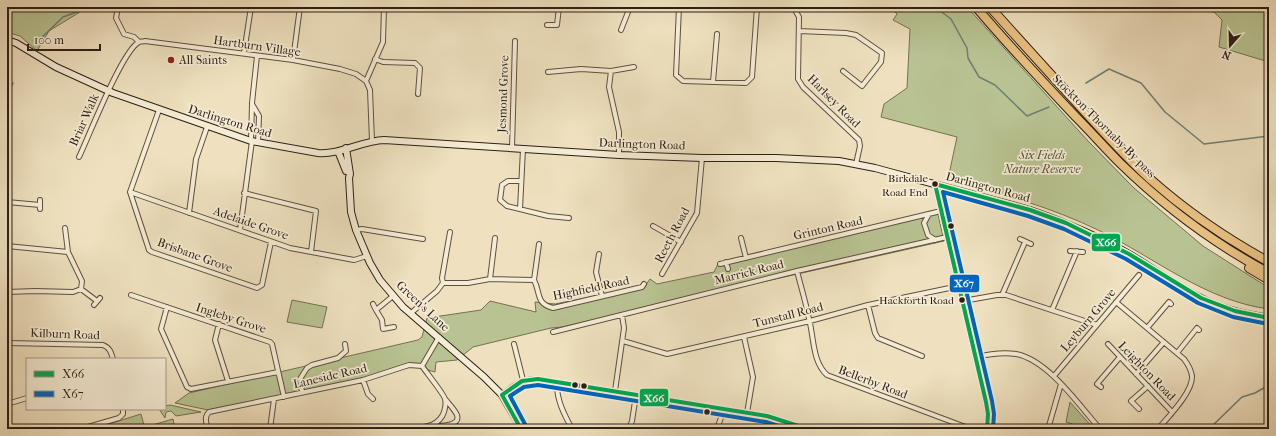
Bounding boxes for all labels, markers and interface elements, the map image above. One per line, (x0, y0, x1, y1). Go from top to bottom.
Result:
scale bar (28, 26, 100, 52)
north arrow (1210, 26, 1250, 66)
text: 100 m (34, 33, 64, 47)
street label: Hartburn Village (212, 33, 302, 59)
text: N (1220, 47, 1233, 62)
place label: All Saints (178, 53, 227, 67)
marker: All Saints (166, 55, 176, 65)
street label: Jesmond Grove (495, 55, 511, 134)
street label: Harlsey Road (805, 72, 864, 131)
street label: Stockton-Thornaby By-pass (1050, 72, 1159, 181)
street label: Briar Walk (66, 91, 102, 148)
street label: Darlington Road (186, 102, 274, 141)
street label: Darlington Road (598, 135, 686, 153)
park label: Six Fields Nature Reserve (1003, 148, 1081, 176)
street label: Darlington Road (944, 169, 1032, 205)
place label: Birkdale Road End (882, 172, 929, 199)
marker: Birkdale Road End (930, 179, 940, 189)
street label: Adelaide Grove (211, 203, 291, 242)
street label: Reeth Road (652, 204, 693, 265)
street label: Grinton Road (792, 213, 864, 243)
unlabelled marker (946, 221, 956, 231)
line badge: X66 (1091, 233, 1121, 252)
street label: Brisbane Grove (155, 235, 235, 275)
text: X66 (1095, 236, 1117, 249)
street label: Marrick Road (713, 257, 786, 287)
street label: Highfield Road (552, 273, 631, 303)
line badge: X67 (949, 274, 980, 293)
text: X67 (953, 277, 975, 290)
street label: Green's Lane (394, 278, 452, 334)
street label: Leyburn Grove (1058, 286, 1119, 354)
place label: Hackforth Road (879, 294, 955, 307)
marker: Hackforth Road (957, 295, 967, 305)
street label: Tunstall Road (751, 299, 825, 330)
street label: Ingleby Grove (194, 300, 268, 336)
street label: Kilburn Road (30, 326, 101, 342)
street label: Leighton Road (1115, 339, 1179, 404)
legend (26, 358, 166, 410)
street label: Laneside Road (292, 361, 369, 391)
street label: Bellerby Road (836, 362, 910, 402)
text: X66 (62, 367, 85, 381)
unlabelled marker (570, 380, 580, 390)
unlabelled marker (579, 381, 589, 391)
text: X67 (62, 387, 84, 401)
line badge: X66 (639, 388, 669, 407)
text: X66 (643, 392, 665, 405)
unlabelled marker (702, 407, 712, 417)

